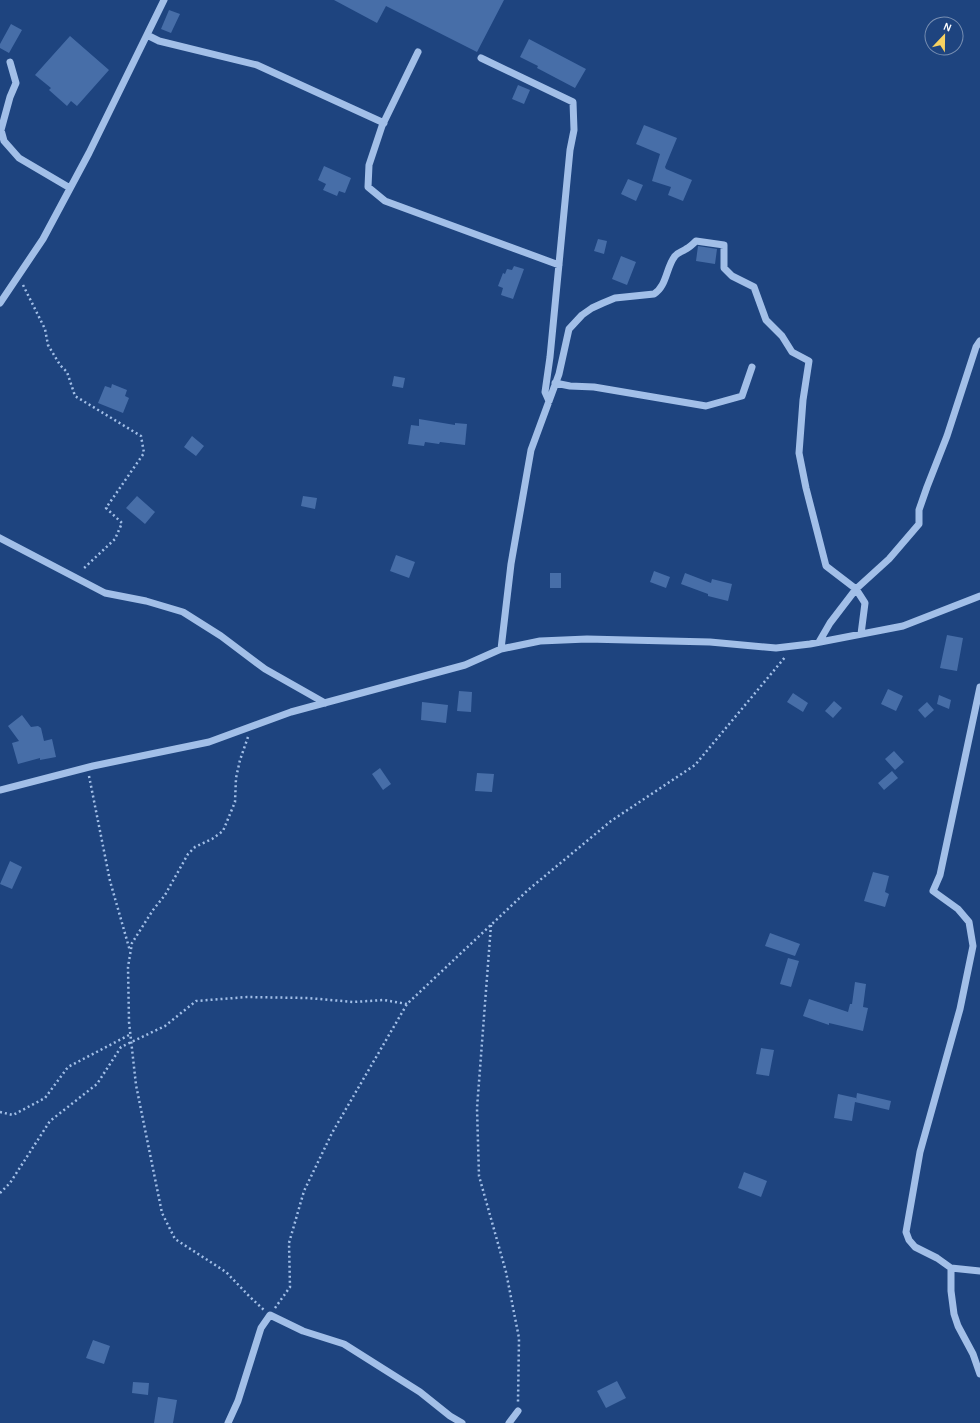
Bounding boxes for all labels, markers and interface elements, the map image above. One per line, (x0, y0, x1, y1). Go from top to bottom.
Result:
north arrow (924, 16, 964, 56)
text: N (941, 20, 954, 35)

